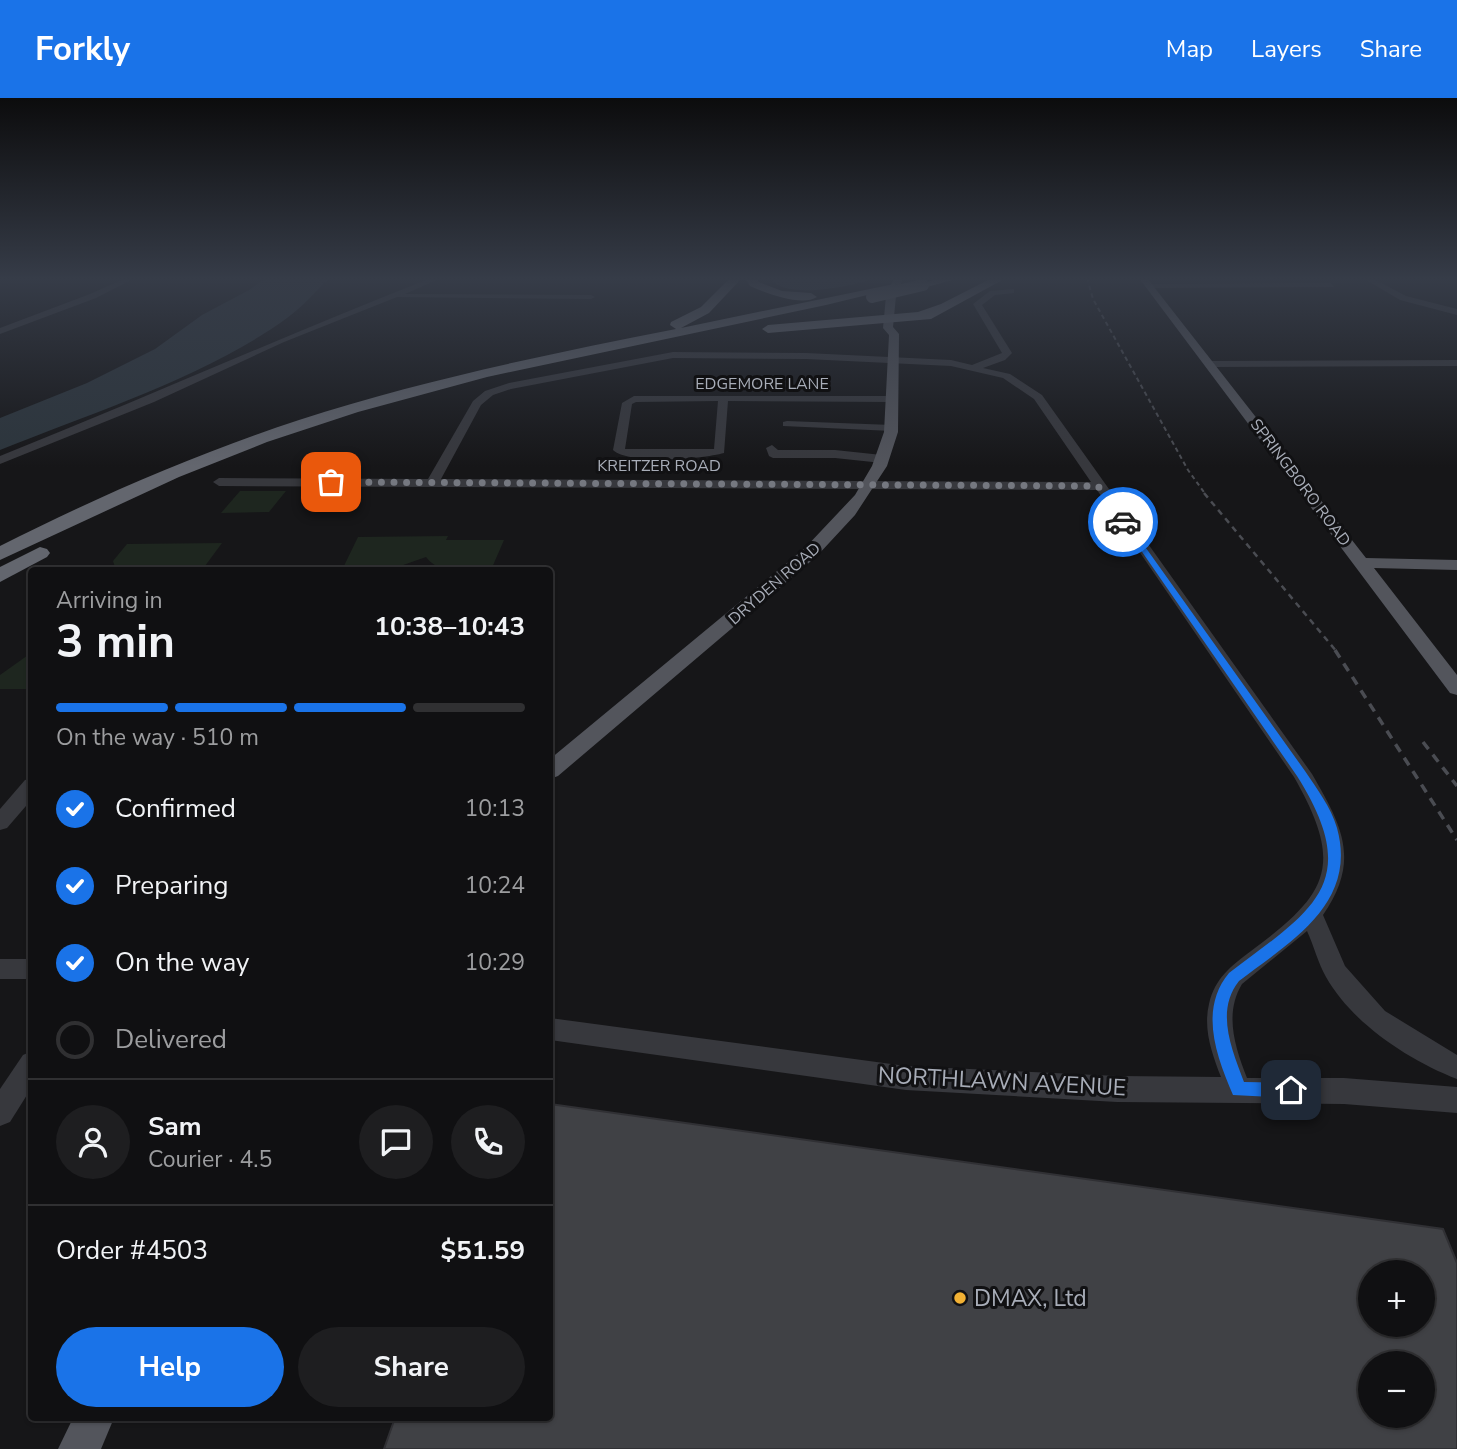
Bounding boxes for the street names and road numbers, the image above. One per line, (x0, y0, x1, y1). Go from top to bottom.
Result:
street label: EDGEMORE LANE (695, 373, 829, 395)
street label: SPRINGBORO ROAD (1245, 414, 1355, 551)
street label: KREITZER ROAD (597, 455, 721, 477)
street label: DRYDEN ROAD (724, 538, 826, 630)
street label: NORTHLAWN AVENUE (877, 1060, 1127, 1103)

